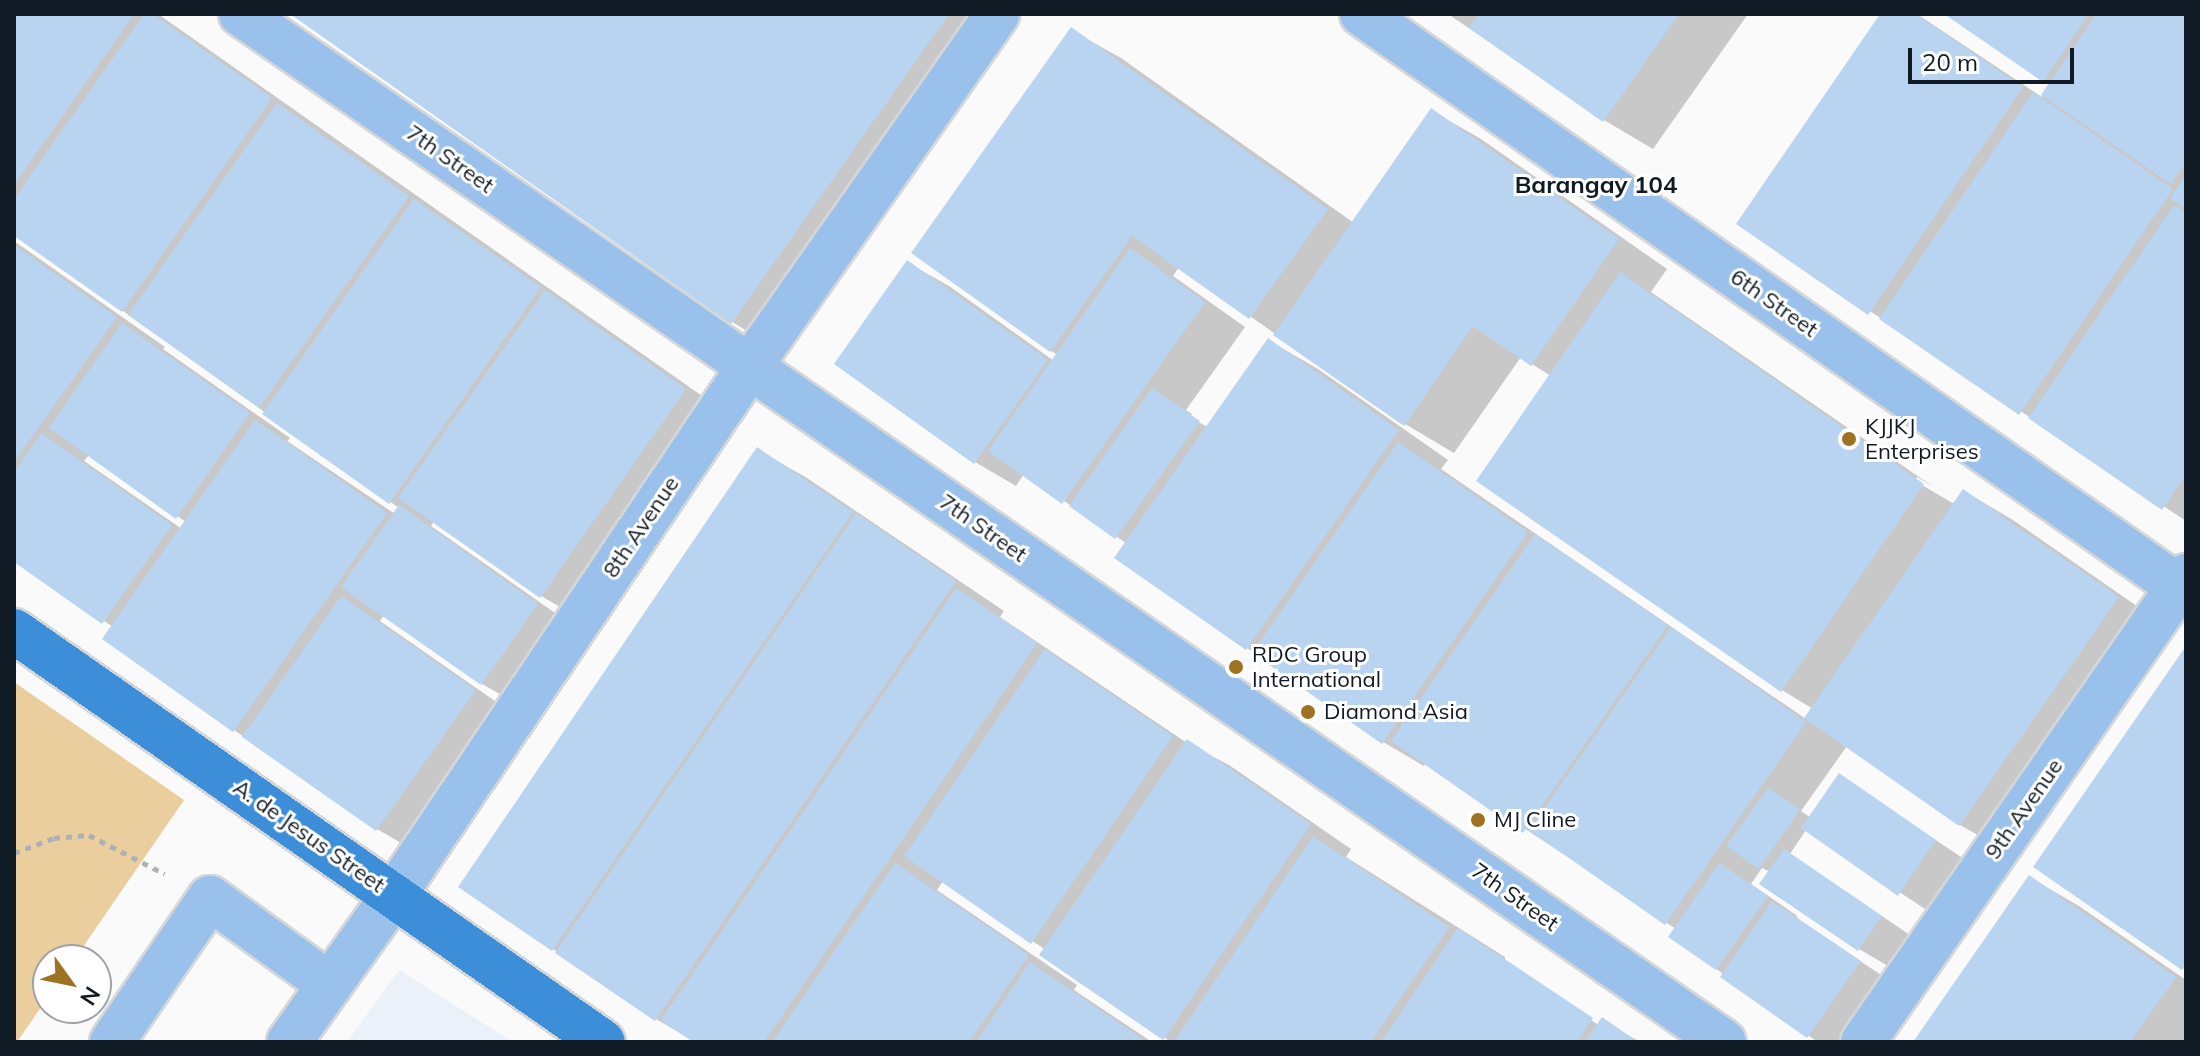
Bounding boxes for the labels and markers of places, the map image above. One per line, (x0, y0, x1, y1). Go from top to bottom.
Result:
place label: KJJKJ Enterprises (1865, 413, 1979, 464)
marker: KJJKJ Enterprises (1840, 430, 1858, 448)
place label: RDC Group International (1252, 641, 1381, 692)
marker: RDC Group International (1227, 658, 1245, 676)
place label: Diamond Asia (1324, 699, 1468, 725)
marker: Diamond Asia (1299, 703, 1317, 721)
place label: MJ Cline (1494, 807, 1576, 833)
marker: MJ Cline (1469, 811, 1487, 829)

